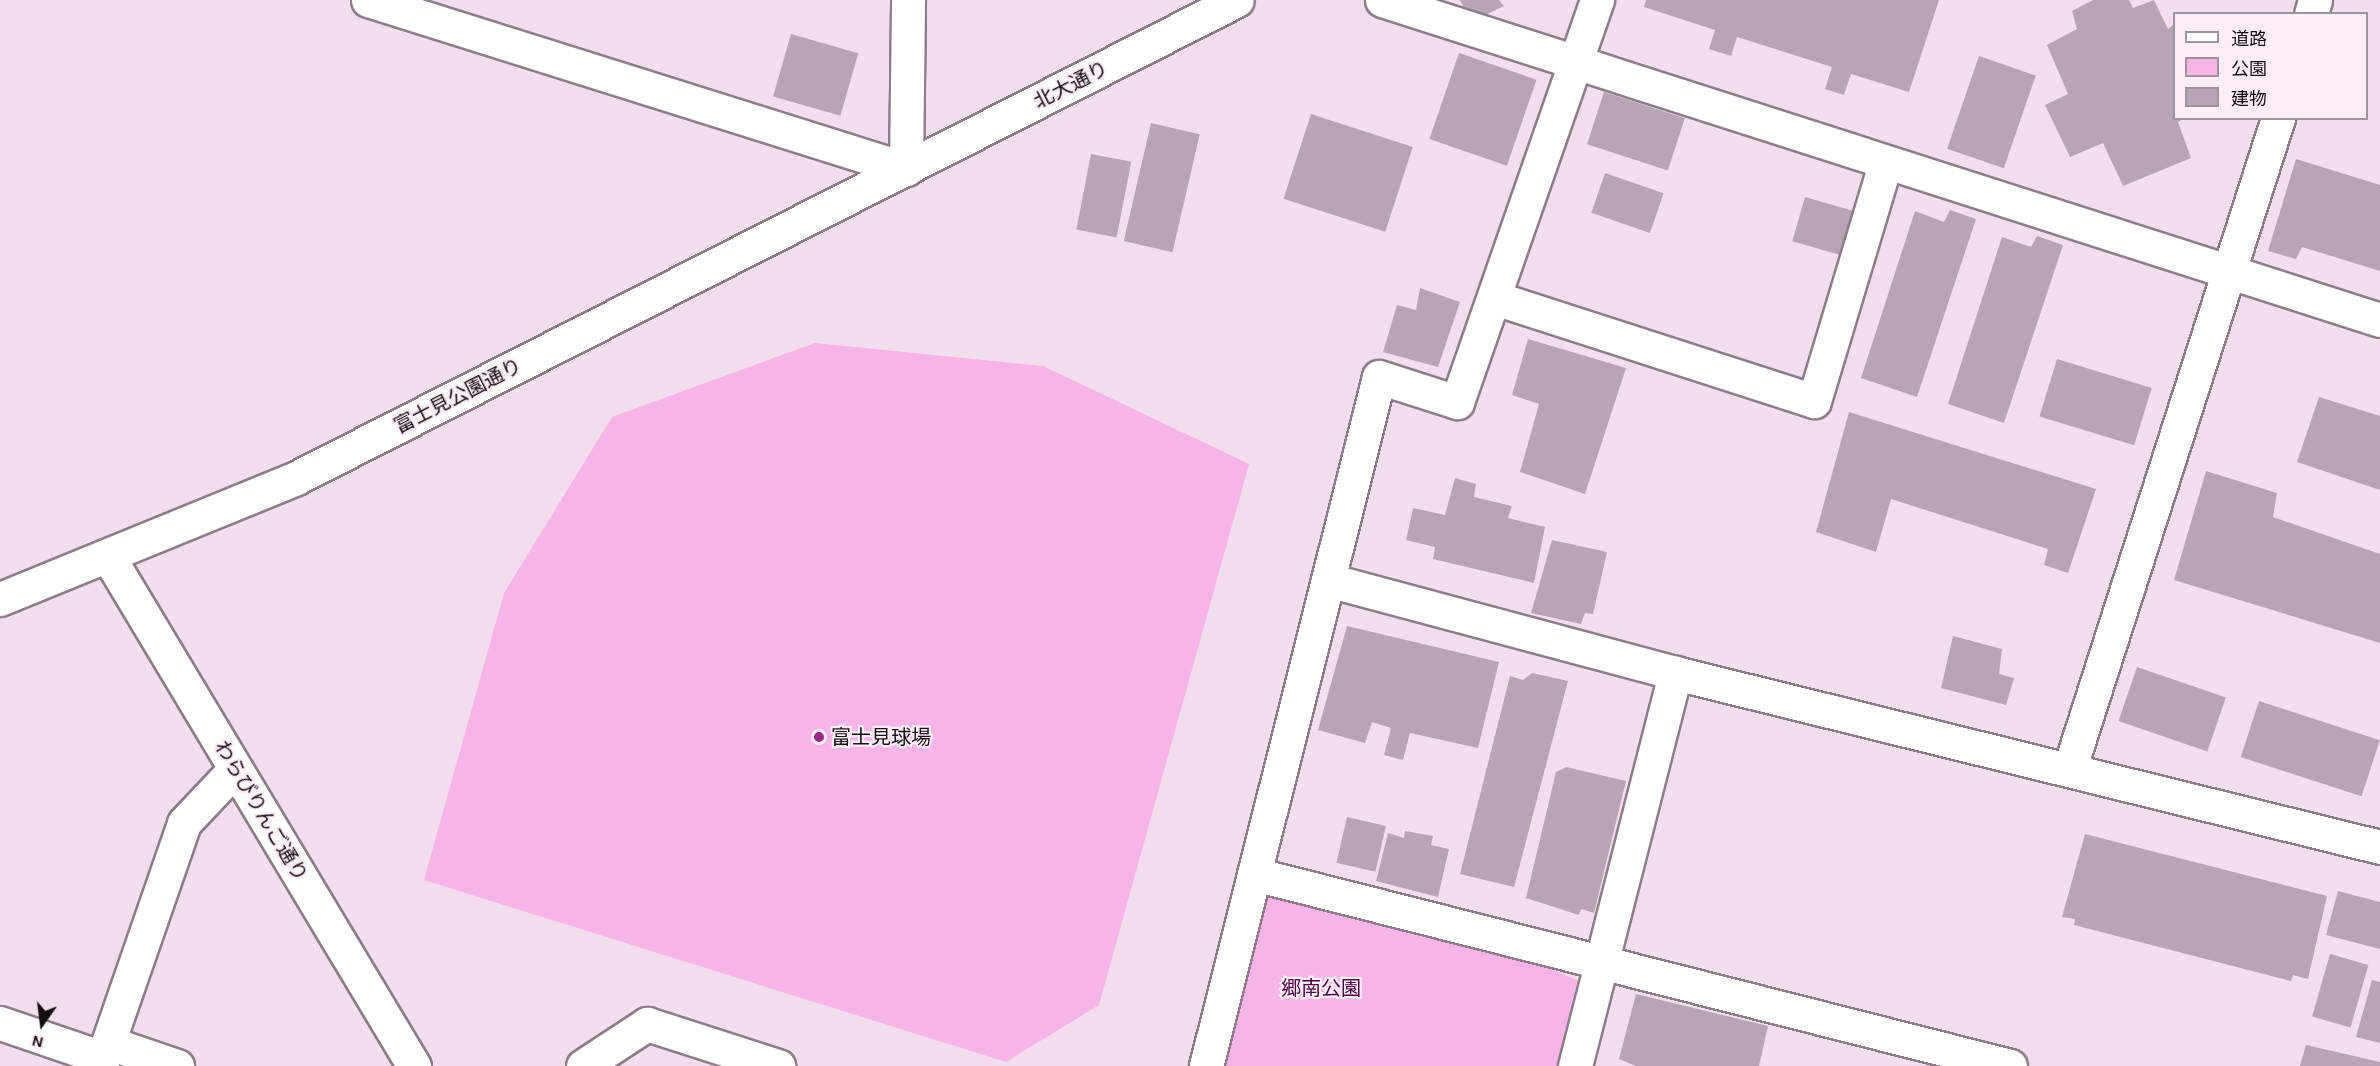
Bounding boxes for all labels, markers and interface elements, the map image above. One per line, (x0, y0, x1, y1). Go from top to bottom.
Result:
legend (2173, 12, 2368, 120)
text: 道路 (2231, 28, 2267, 50)
street label: 北大通り (1030, 56, 1112, 114)
text: 公園 (2231, 58, 2267, 80)
text: 建物 (2231, 88, 2267, 110)
street label: 富士見公園通り (390, 354, 526, 438)
place label: 富士見球場 (831, 725, 931, 749)
marker: 富士見球場 (812, 730, 826, 744)
street label: わらびりんご通り (210, 736, 312, 886)
park label: 郷南公園 (1281, 976, 1361, 1000)
north arrow (12, 994, 72, 1054)
text: N (30, 1031, 45, 1053)

